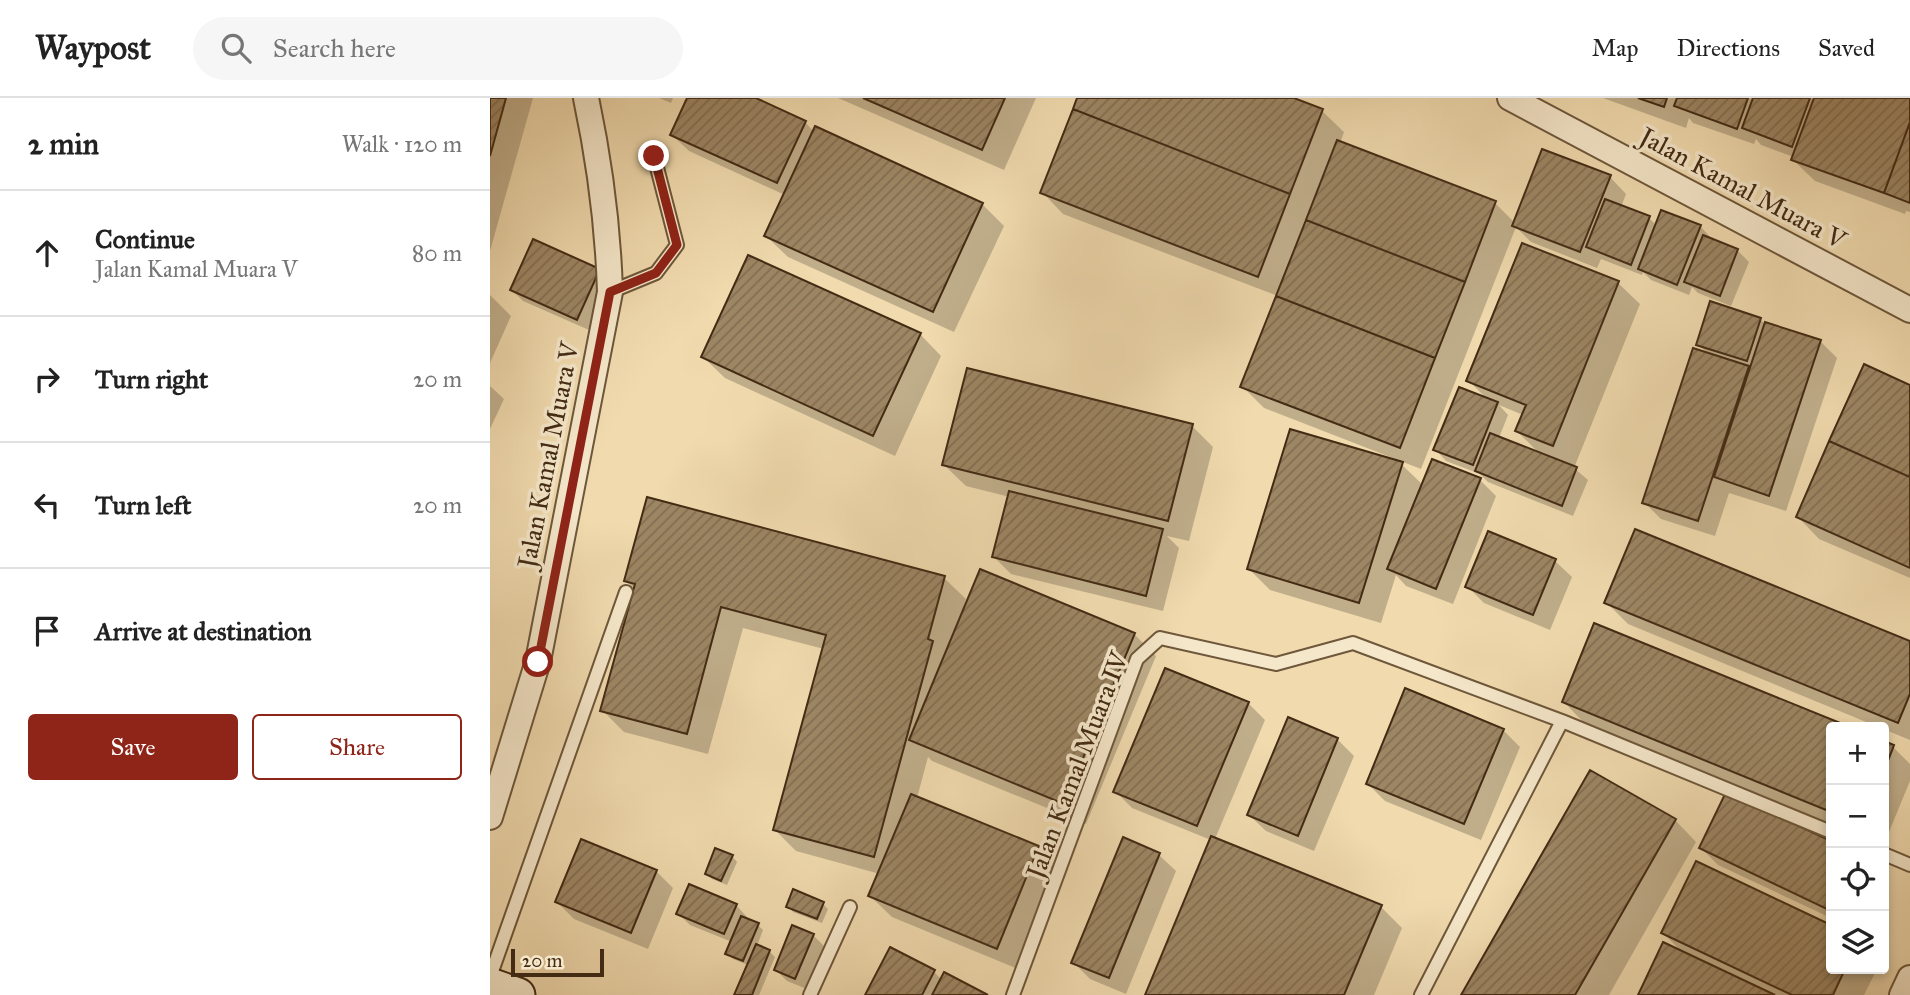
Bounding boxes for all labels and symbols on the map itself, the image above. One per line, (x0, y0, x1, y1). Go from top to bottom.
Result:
street label: Jalan Kamal Muara V (1632, 119, 1853, 256)
route end (638, 140, 669, 171)
street label: Jalan Kamal Muara V (510, 339, 586, 574)
route start (522, 646, 553, 677)
street label: Jalan Kamal Muara IV (1018, 646, 1135, 886)
scale bar (511, 946, 604, 978)

